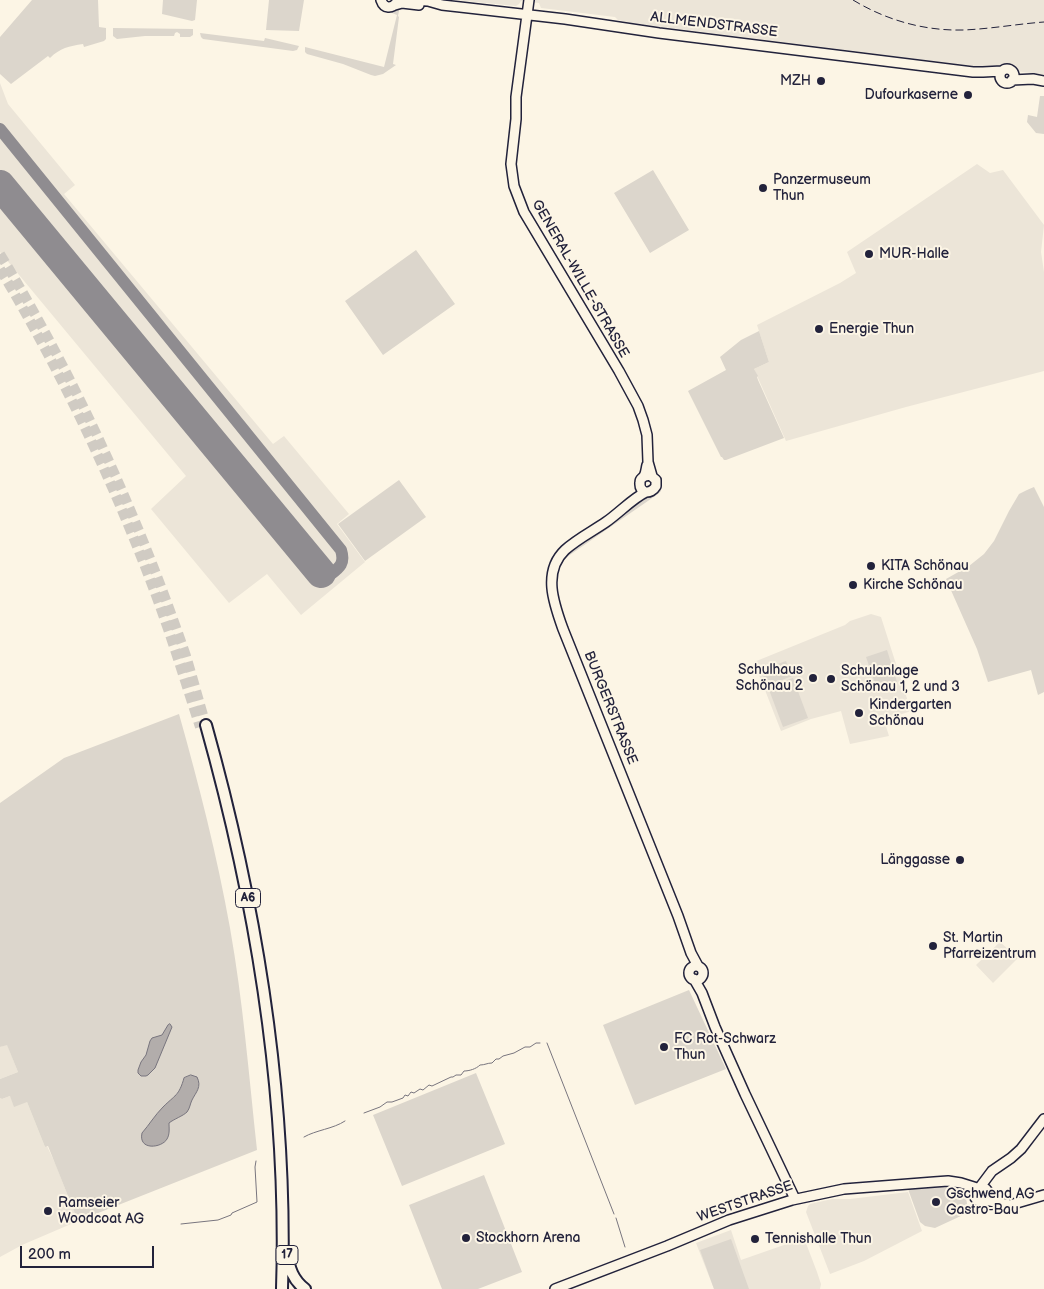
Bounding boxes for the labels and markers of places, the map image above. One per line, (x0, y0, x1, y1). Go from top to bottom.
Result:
place label: MZH (780, 73, 811, 89)
marker: MZH (815, 75, 827, 87)
place label: Dufourkaserne (865, 87, 958, 103)
marker: Dufourkaserne (962, 89, 974, 101)
place label: Panzermuseum Thun (773, 172, 871, 204)
marker: Panzermuseum Thun (757, 182, 769, 194)
place label: MUR-Halle (879, 246, 949, 262)
marker: MUR-Halle (863, 248, 875, 260)
place label: Energie Thun (829, 321, 914, 337)
marker: Energie Thun (813, 323, 825, 335)
place label: KITA Schönau (881, 558, 969, 574)
marker: KITA Schönau (865, 560, 877, 572)
place label: Kirche Schönau (863, 577, 963, 593)
marker: Kirche Schönau (847, 579, 859, 591)
place label: Schulhaus Schönau 2 (736, 662, 803, 694)
place label: Schulanlage Schönau 1, 2 und 3 (841, 663, 960, 696)
marker: Schulhaus Schönau 2 (807, 672, 819, 684)
marker: Schulanlage Schönau 1, 2 und 3 (825, 673, 837, 685)
place label: Kindergarten Schönau (869, 697, 952, 730)
marker: Kindergarten Schönau (853, 707, 865, 719)
place label: Länggasse (880, 852, 950, 868)
marker: Länggasse (954, 854, 966, 866)
place label: St. Martin Pfarreizentrum (943, 930, 1036, 962)
marker: St. Martin Pfarreizentrum (927, 940, 939, 952)
place label: FC Rot-Schwarz Thun (674, 1031, 776, 1064)
marker: FC Rot-Schwarz Thun (658, 1041, 670, 1053)
place label: Gschwend AG Gastro-Bau (946, 1186, 1034, 1218)
place label: Ramseier Woodcoat AG (58, 1195, 144, 1228)
marker: Gschwend AG Gastro-Bau (930, 1196, 942, 1208)
marker: Ramseier Woodcoat AG (42, 1205, 54, 1217)
place label: Stockhorn Arena (476, 1230, 580, 1246)
place label: Tennishalle Thun (765, 1231, 872, 1247)
marker: Stockhorn Arena (460, 1232, 472, 1244)
marker: Tennishalle Thun (749, 1233, 761, 1245)

